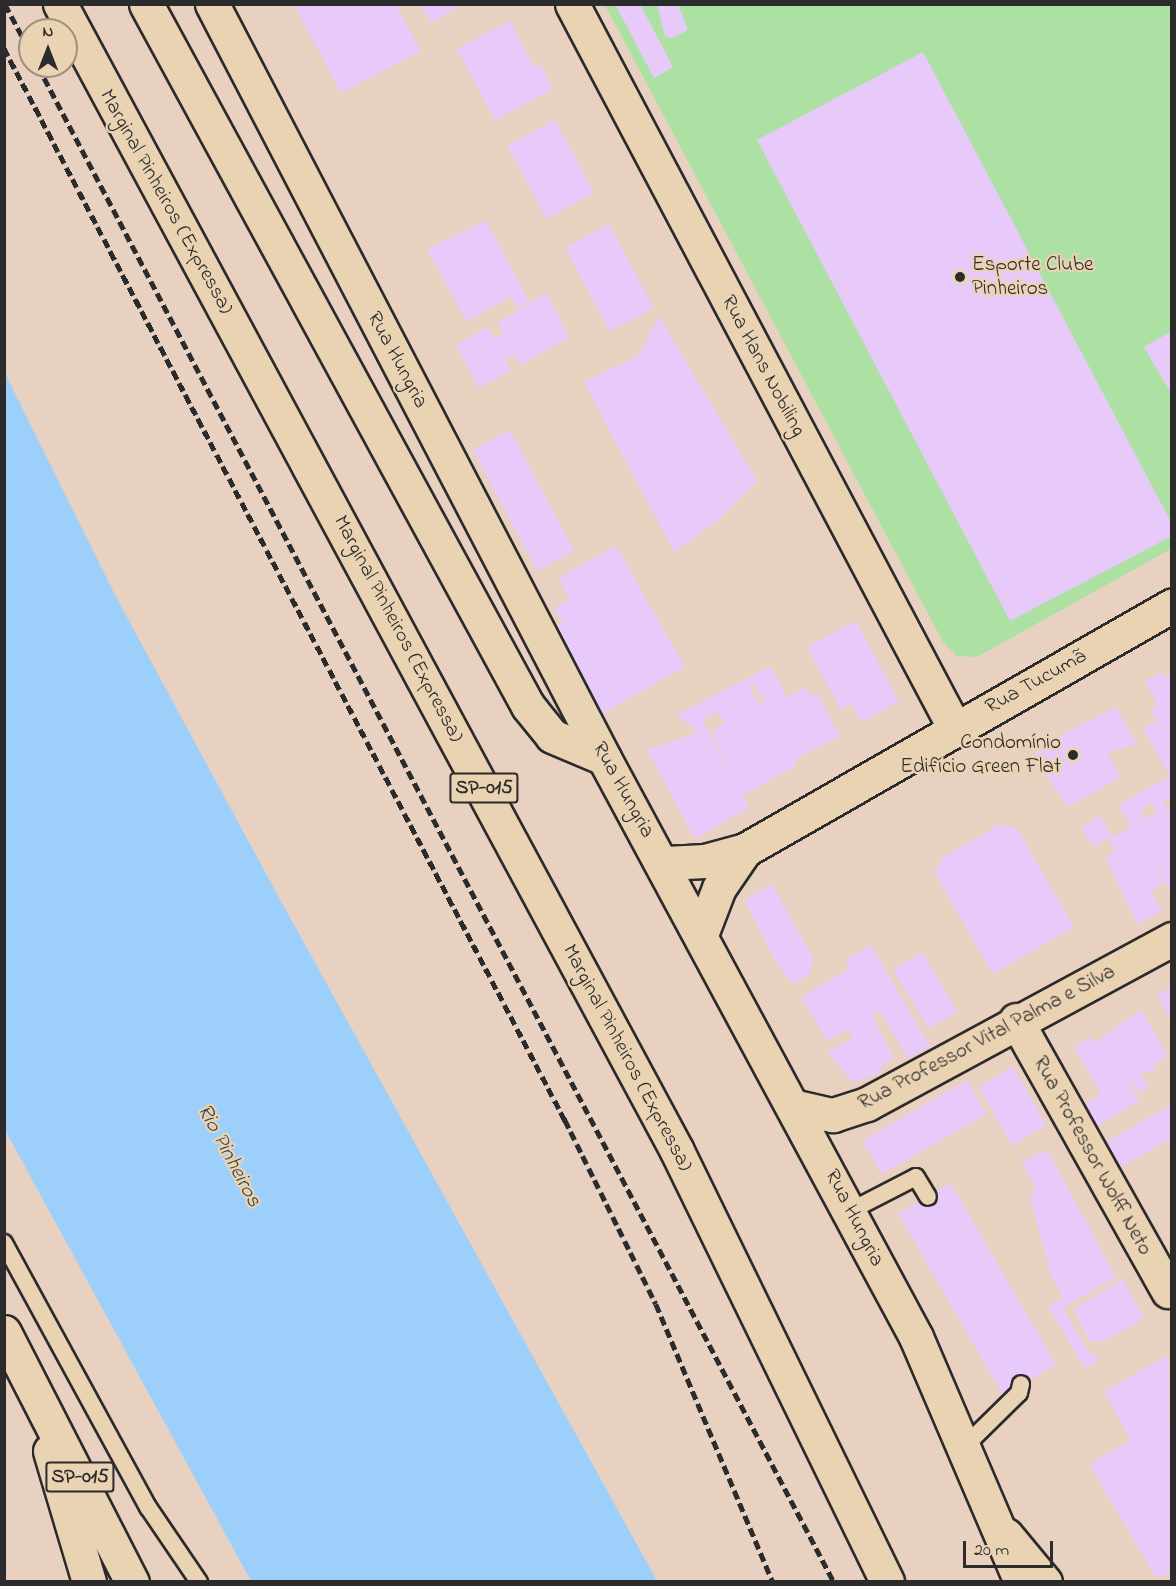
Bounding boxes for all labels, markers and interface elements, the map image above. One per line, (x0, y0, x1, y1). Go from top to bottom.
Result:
north arrow (18, 18, 78, 78)
text: N (43, 20, 53, 44)
street label: Marginal Pinheiros (Expressa) (94, 85, 238, 319)
place label: Esporte Clube Pinheiros (972, 252, 1093, 302)
marker: Esporte Clube Pinheiros (953, 270, 967, 284)
street label: Rua Hans Nobiling (715, 291, 811, 441)
street label: Rua Hungria (361, 307, 433, 413)
street label: Marginal Pinheiros (Expressa) (327, 511, 469, 747)
street label: Rua Tucumã (981, 644, 1091, 720)
place label: Condomínio Edifício Green Flat (900, 730, 1061, 780)
street label: Rua Hungria (586, 738, 660, 842)
marker: Condomínio Edifício Green Flat (1066, 748, 1080, 762)
road number: SP-015 (448, 771, 520, 805)
street label: Marginal Pinheiros (Expressa) (556, 940, 698, 1176)
street label: Rua Professor Vital Palma e Silva (854, 959, 1120, 1117)
street label: Rua Professor Wolff Neto (1027, 1052, 1157, 1260)
water label: Rio Pinheiros (190, 1100, 266, 1212)
street label: Rua Hungria (819, 1165, 889, 1271)
road number: SP-015 (44, 1460, 116, 1494)
scale bar (966, 1529, 1056, 1567)
text: 20 m (974, 1538, 1009, 1564)

